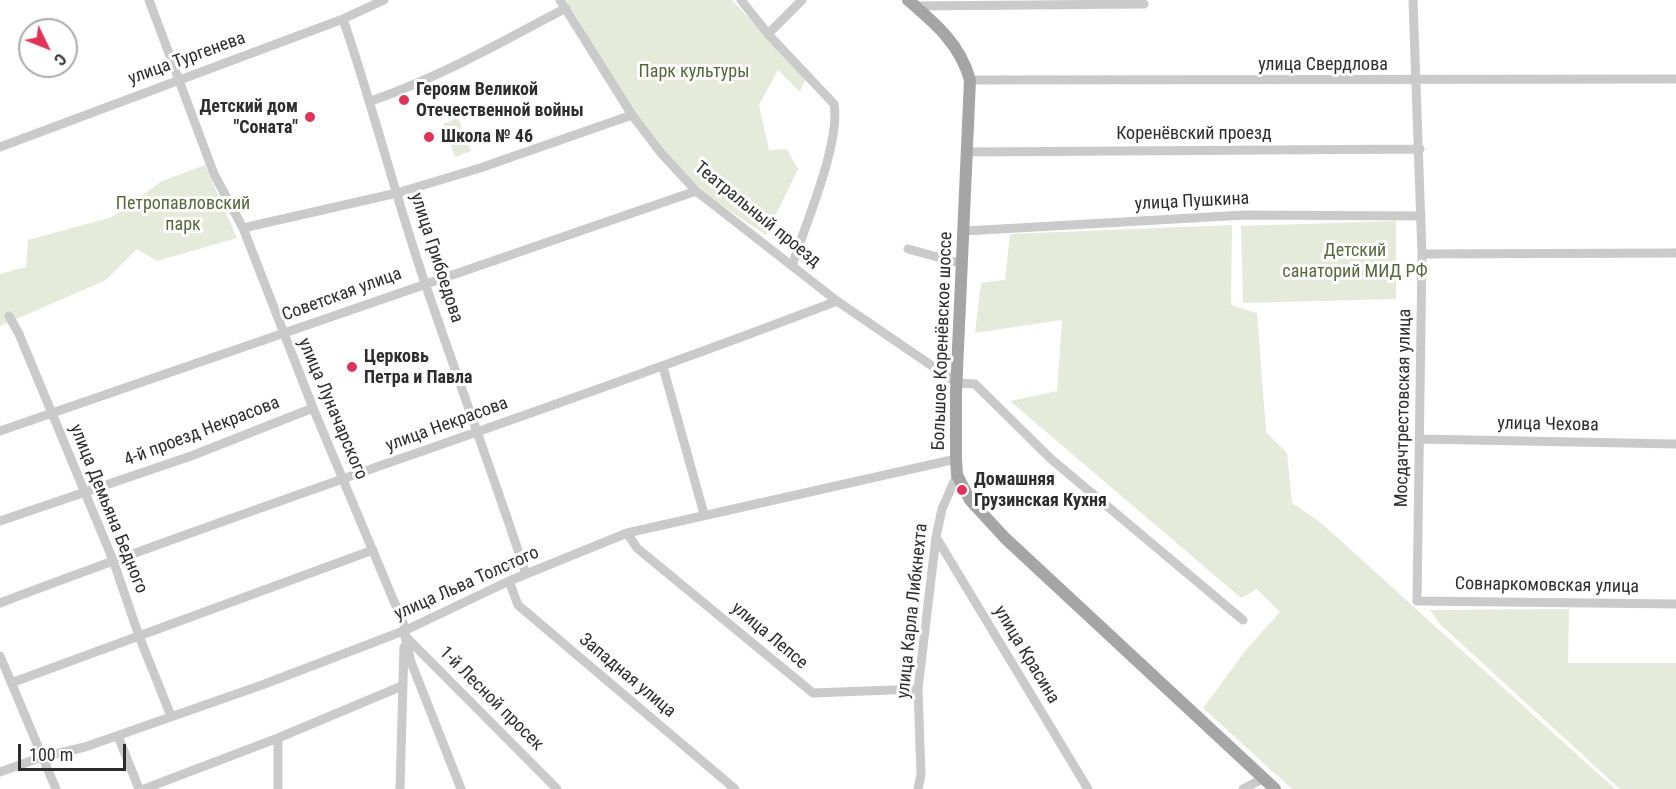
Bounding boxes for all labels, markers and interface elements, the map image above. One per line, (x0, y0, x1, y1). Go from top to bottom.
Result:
north arrow (18, 18, 78, 78)
street label: улица Тургенева (126, 28, 248, 90)
text: С (50, 49, 70, 69)
street label: улица Свердлова (1258, 54, 1388, 76)
park label: Парк культуры (639, 61, 749, 83)
place label: Героям Великой Отечественной войны (416, 79, 584, 122)
marker: Героям Великой Отечественной войны (397, 93, 411, 107)
place label: Детский дом "Соната" (200, 96, 298, 138)
marker: Детский дом "Соната" (303, 110, 317, 124)
street label: Коренёвский проезд (1116, 123, 1272, 145)
place label: Школа № 46 (441, 126, 533, 148)
marker: Школа № 46 (422, 130, 436, 144)
street label: Театральный проезд (689, 157, 825, 273)
street label: улица Пушкина (1134, 188, 1250, 216)
street label: улица Грибоедова (405, 190, 467, 326)
park label: Петропавловский парк (116, 193, 250, 236)
street label: Большое Коренёвское шоссе (928, 231, 958, 451)
park label: Детский санаторий МИД РФ (1282, 240, 1428, 282)
street label: Советская улица (279, 263, 405, 327)
street label: Мосдачтрестовская улица (1391, 309, 1417, 507)
street label: улица Луначарского (292, 335, 372, 483)
place label: Церковь Петра и Павла (364, 346, 472, 388)
marker: Церковь Петра и Павла (345, 360, 359, 374)
street label: 4-й проезд Некрасова (121, 392, 283, 472)
street label: улица Некрасова (383, 393, 511, 457)
street label: улица Чехова (1497, 413, 1599, 437)
street label: улица Демьяна Бедного (64, 421, 152, 597)
place label: Домашняя Грузинская Кухня (974, 469, 1107, 512)
marker: Домашняя Грузинская Кухня (955, 483, 969, 497)
street label: улица Карла Либкнехта (893, 522, 933, 700)
street label: улица Льва Толстого (391, 542, 543, 626)
street label: Совнаркомовская улица (1455, 574, 1639, 598)
street label: улица Лепсе (726, 598, 812, 674)
street label: улица Красина (988, 602, 1064, 708)
street label: Западная улица (574, 629, 680, 723)
street label: 1-й Лесной просек (434, 642, 548, 756)
scale bar (21, 732, 129, 770)
text: 100 m (29, 744, 73, 765)

